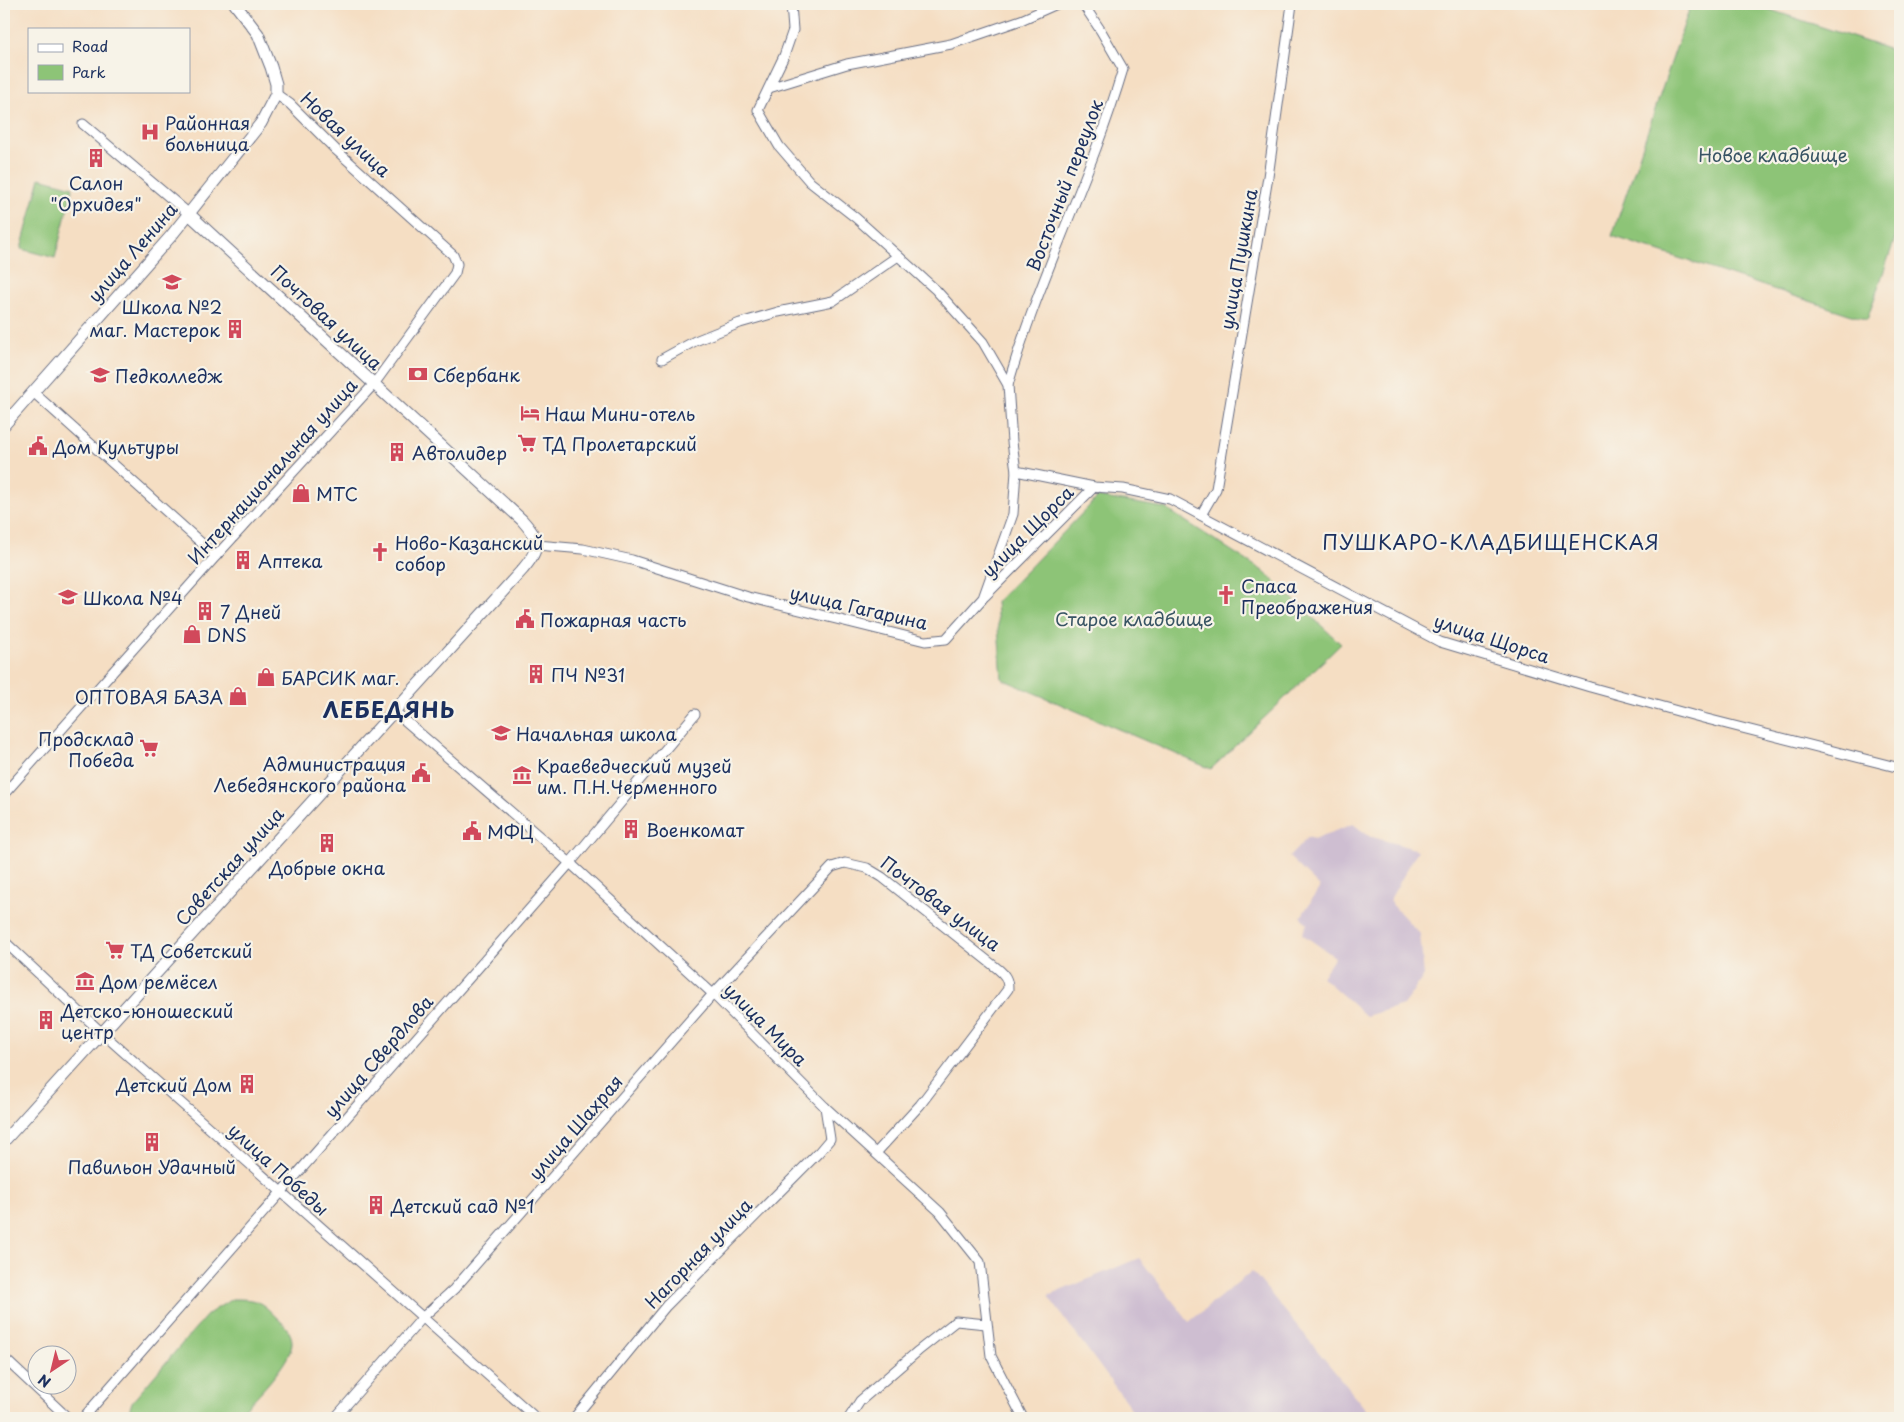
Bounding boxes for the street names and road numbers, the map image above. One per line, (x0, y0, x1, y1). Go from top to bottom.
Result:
street label: Новая улица (295, 85, 398, 183)
street label: Восточный переулок (1019, 95, 1109, 275)
street label: улица Пушкина (1212, 186, 1264, 332)
street label: улица Ленина (81, 196, 184, 308)
street label: Почтовая улица (265, 258, 389, 376)
street label: Интернациональная улица (181, 372, 363, 570)
street label: улица Щорса (975, 478, 1080, 583)
street label: улица Гагарина (787, 578, 931, 636)
street label: улица Щорса (1431, 607, 1554, 670)
street label: Советская улица (168, 800, 290, 931)
street label: Почтовая улица (875, 849, 1007, 957)
street label: улица Мира (718, 976, 814, 1072)
street label: улица Свердлова (317, 988, 439, 1123)
street label: улица Шахрая (522, 1068, 628, 1186)
street label: улица Победы (223, 1116, 335, 1222)
street label: Нагорная улица (638, 1191, 758, 1314)

